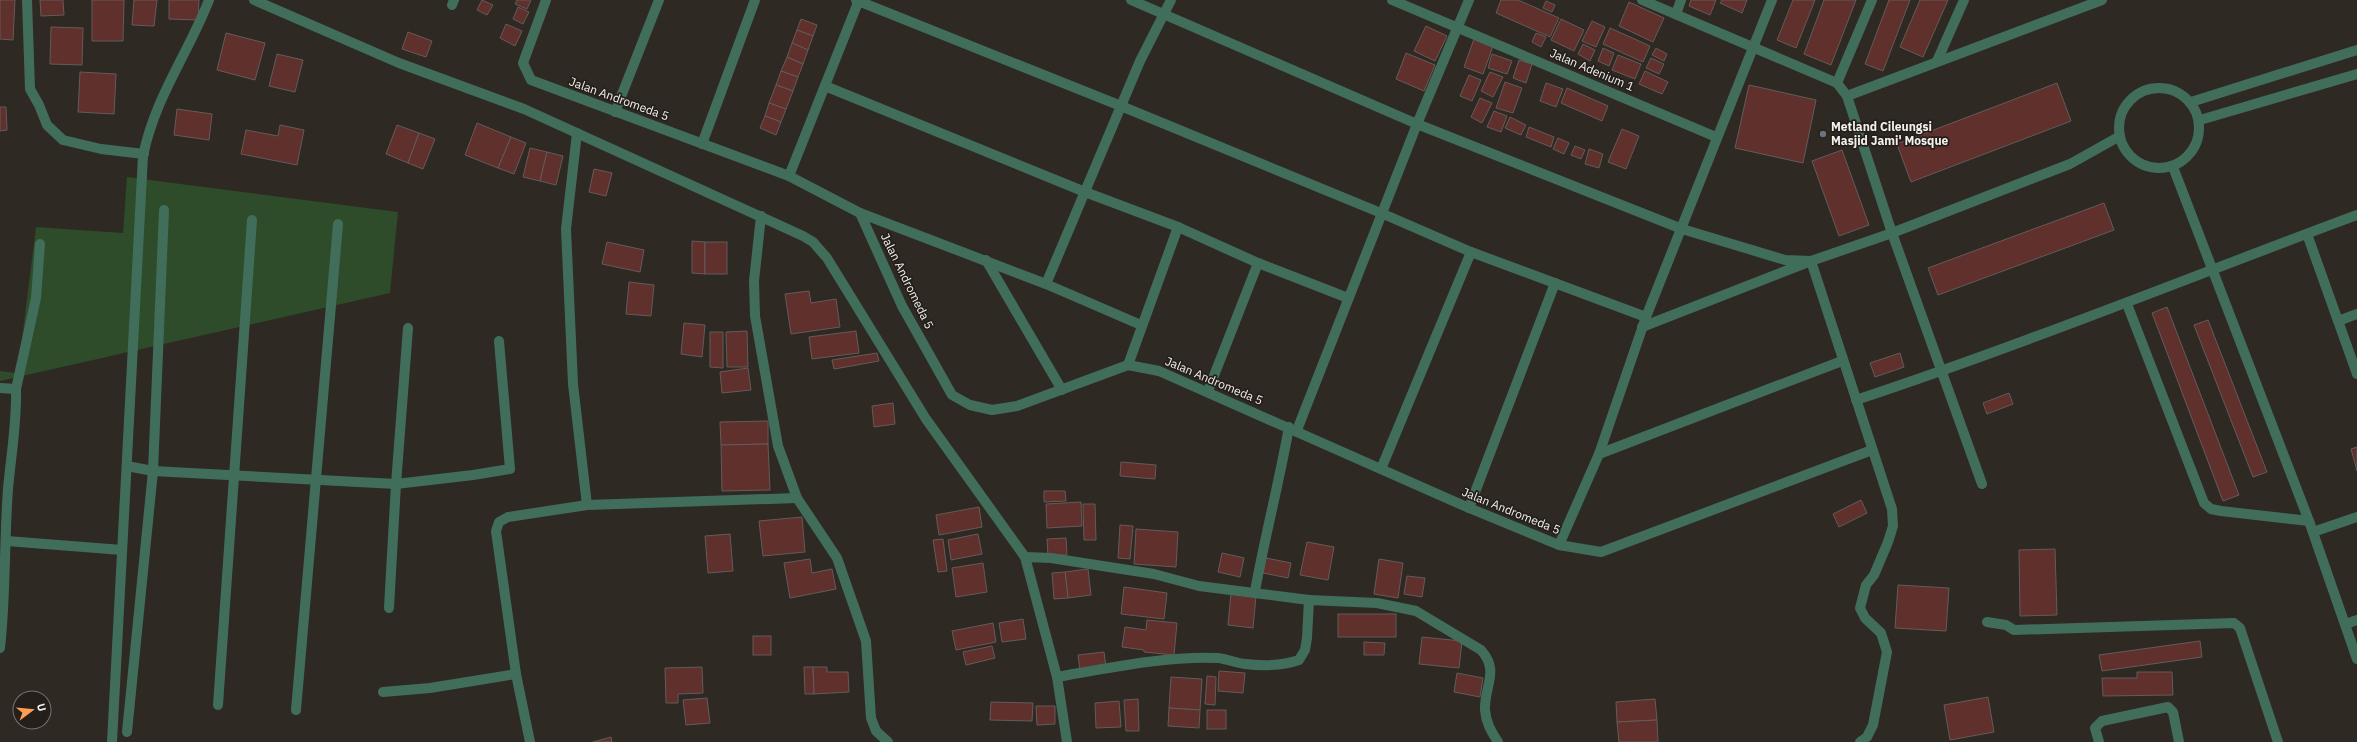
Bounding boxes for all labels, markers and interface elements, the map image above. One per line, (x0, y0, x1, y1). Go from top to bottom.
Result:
street label: Jalan Adenium 1 (1548, 45, 1637, 94)
street label: Jalan Andromeda 5 (567, 74, 671, 124)
place label: Metland Cileungsi Masjid Jami' Mosque (1831, 119, 1949, 148)
marker: Metland Cileungsi Masjid Jami' Mosque (1818, 129, 1828, 139)
street label: Jalan Andromeda 5 (878, 230, 937, 331)
street label: Jalan Andromeda 5 (1163, 353, 1265, 408)
street label: Jalan Andromeda 5 (1460, 484, 1563, 537)
north arrow (12, 690, 52, 730)
text: U (34, 702, 49, 713)

